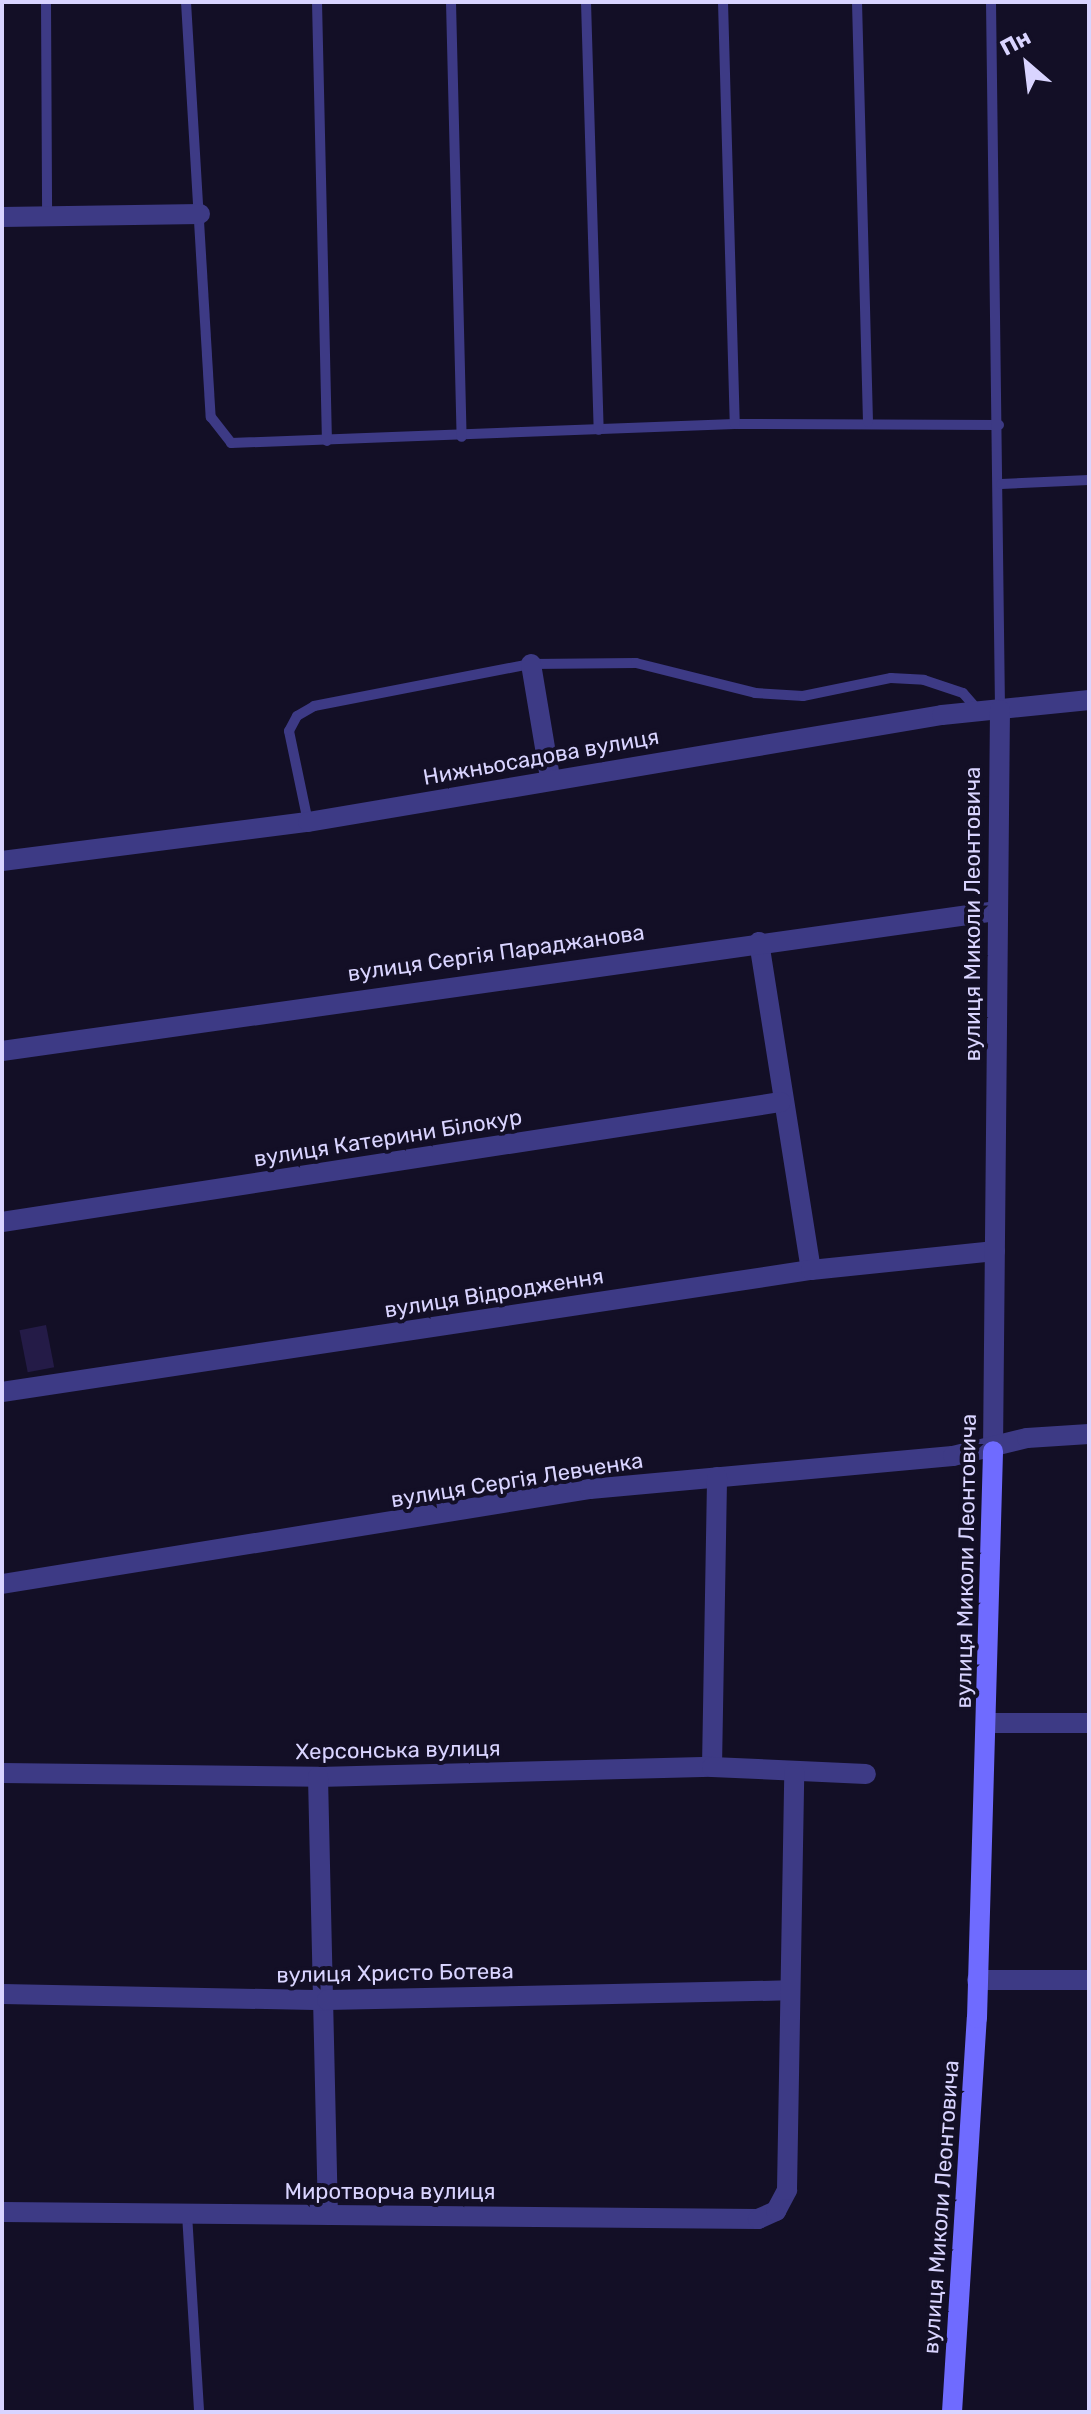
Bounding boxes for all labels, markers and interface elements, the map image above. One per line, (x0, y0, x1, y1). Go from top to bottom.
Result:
text: Пн (996, 23, 1035, 61)
north arrow (987, 24, 1067, 104)
street label: Нижньосадова вулиця (421, 723, 661, 791)
street label: вулиця Миколи Леонтовича (960, 767, 986, 1061)
street label: вулиця Сергія Параджанова (346, 919, 646, 987)
street label: вулиця Катерини Білокур (252, 1104, 524, 1172)
street label: вулиця Відродження (382, 1263, 606, 1323)
street label: вулиця Миколи Леонтовича (950, 1413, 982, 1709)
street label: вулиця Сергія Левченка (389, 1447, 645, 1513)
street label: Херсонська вулиця (295, 1735, 501, 1765)
street label: вулиця Христо Ботева (276, 1958, 514, 1988)
street label: вулиця Миколи Леонтовича (918, 2059, 964, 2355)
street label: Миротворча вулиця (284, 2179, 496, 2205)

